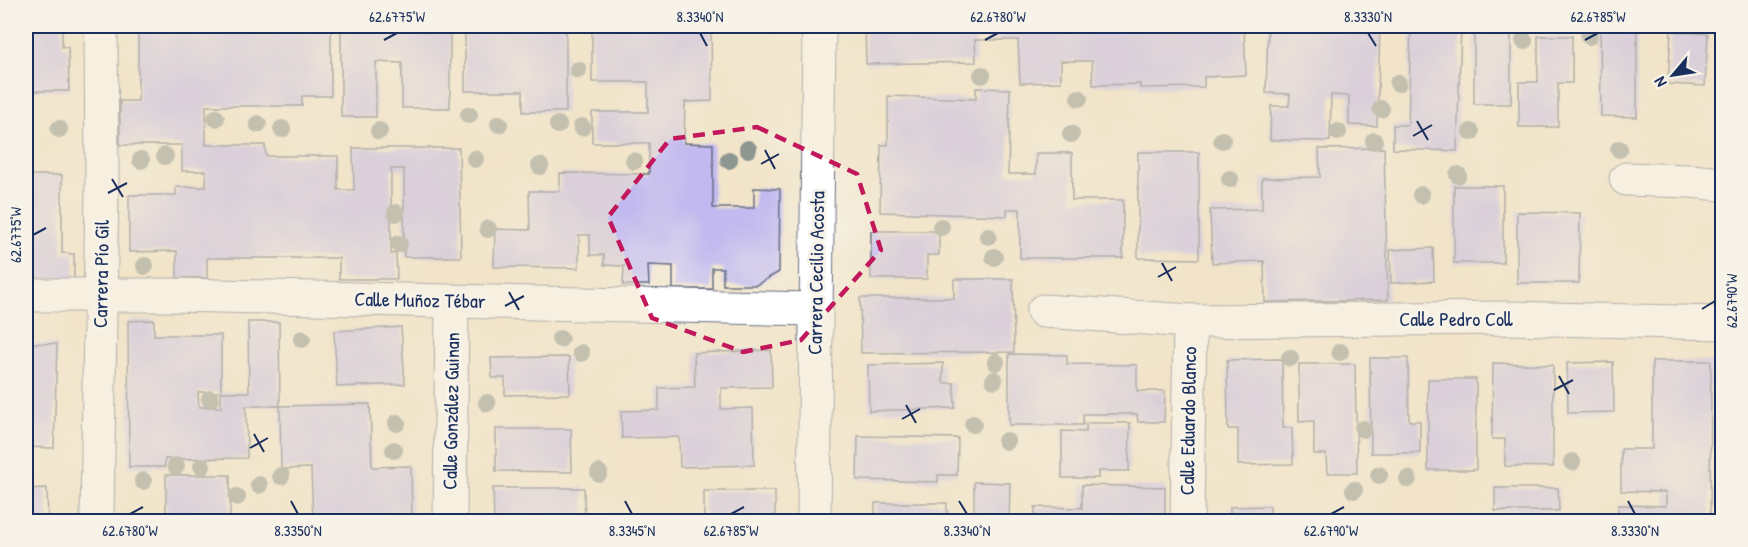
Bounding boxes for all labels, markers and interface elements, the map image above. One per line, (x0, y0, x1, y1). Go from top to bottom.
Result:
text: 62.6775°W (369, 6, 426, 27)
text: 8.3340°N (677, 6, 723, 27)
text: 62.6780°W (970, 6, 1027, 27)
text: 8.3330°N (1344, 6, 1392, 27)
text: 62.6785°W (1570, 6, 1626, 27)
north arrow (1643, 45, 1703, 105)
text: N (1648, 73, 1672, 91)
street label: Carrera Cecilio Acosta (801, 191, 830, 355)
text: 62.6775°W (5, 206, 26, 263)
street label: Carrera Pío Gil (86, 219, 115, 328)
text: 62.6790°W (1721, 273, 1742, 328)
street label: Calle Muñoz Tébar (354, 285, 486, 314)
street label: Calle Pedro Coll (1399, 305, 1513, 332)
street label: Calle González Guinan (436, 332, 465, 490)
street label: Calle Eduardo Blanco (1173, 346, 1202, 496)
text: 62.6780°W (102, 520, 159, 541)
text: 8.3350°N (274, 520, 322, 541)
text: 8.3345°N (609, 520, 655, 541)
text: 62.6785°W (703, 520, 759, 541)
text: 8.3340°N (944, 520, 990, 541)
text: 62.6790°W (1304, 520, 1359, 541)
text: 8.3330°N (1611, 520, 1659, 541)

